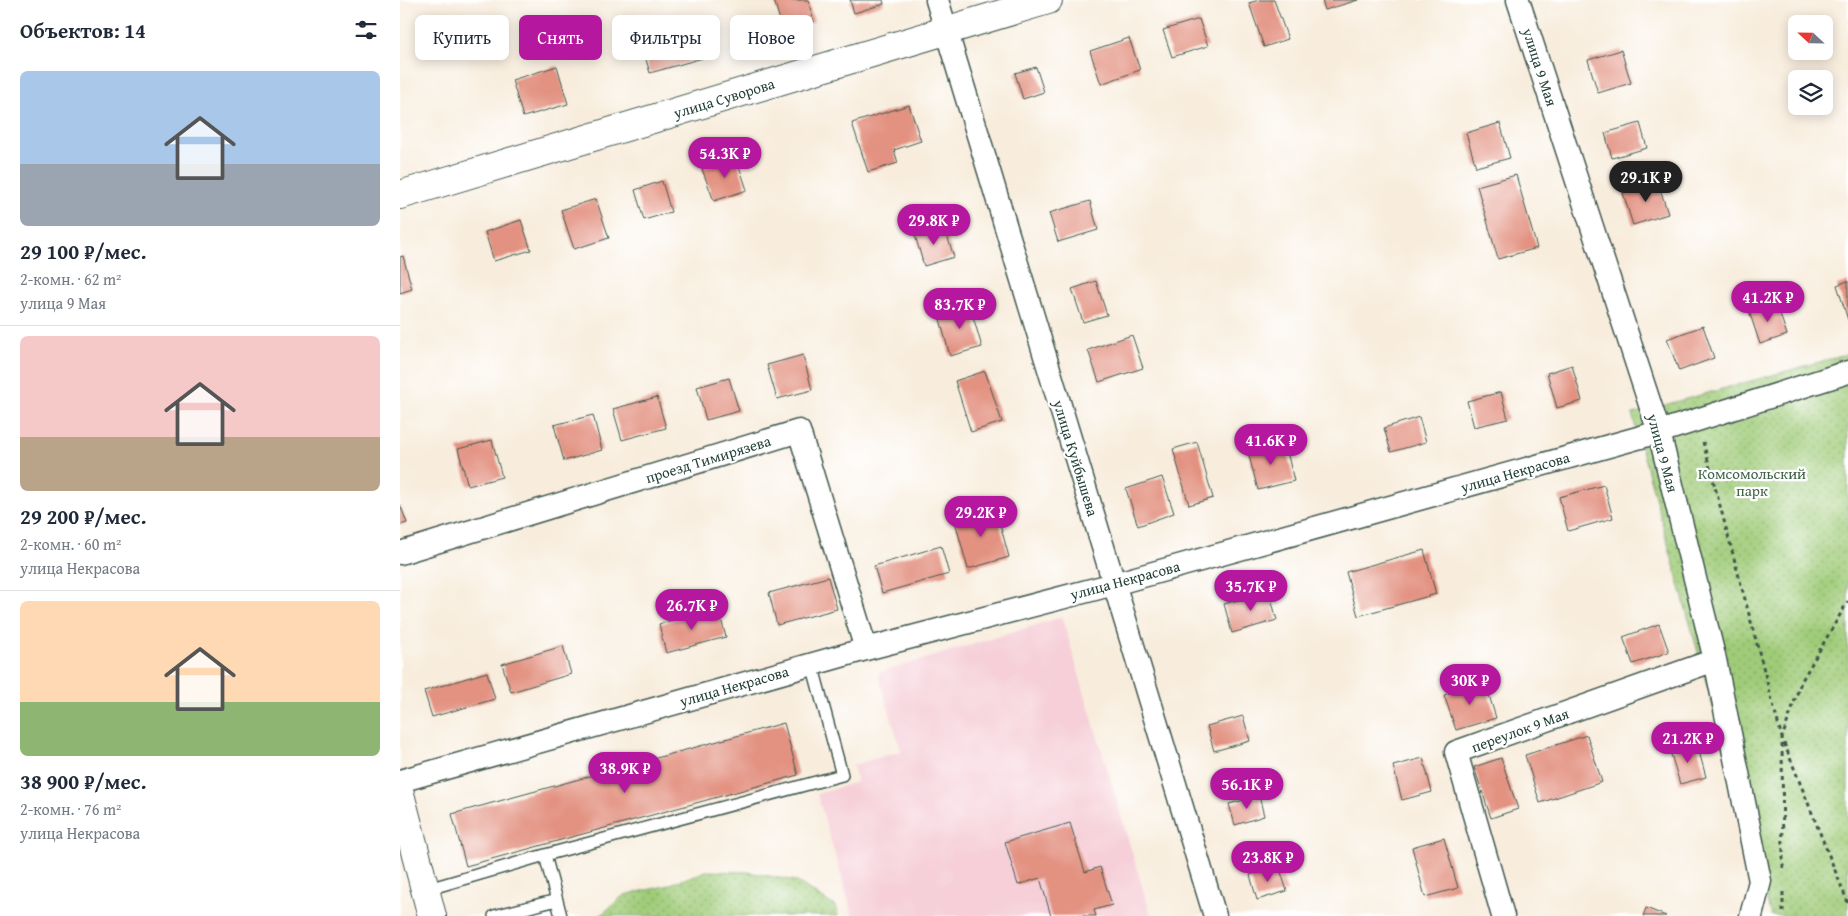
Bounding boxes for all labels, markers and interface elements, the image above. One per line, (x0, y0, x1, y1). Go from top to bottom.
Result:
text: Объектов: 14 (20, 15, 146, 46)
chip: Купить (415, 15, 509, 60)
chip: Снять (519, 15, 602, 60)
chip: Фильтры (612, 15, 720, 60)
chip: Новое (730, 15, 813, 60)
north arrow (1788, 15, 1832, 60)
map controls (1788, 15, 1833, 115)
icon: filters (352, 16, 380, 44)
street label: улица 9 Мая (1517, 24, 1563, 109)
button: layers (1788, 70, 1833, 115)
street label: улица Суворова (670, 72, 778, 124)
icon: home (155, 103, 245, 193)
pin: 54.3K ₽ (679, 136, 771, 179)
text: 54.3K ₽ (699, 141, 751, 165)
pin: 29.1K ₽ (1600, 160, 1692, 203)
text: 29.1K ₽ (1620, 165, 1672, 189)
pin: 29.8K ₽ (888, 204, 980, 246)
text: 29.8K ₽ (908, 208, 960, 232)
text: 29 100 ₽/мес. (20, 236, 146, 267)
text: 2-комн. · 62 m² (20, 267, 121, 291)
pin: 41.2K ₽ (1722, 280, 1814, 323)
text: 41.2K ₽ (1742, 285, 1794, 309)
pin: 83.7K ₽ (914, 288, 1006, 330)
text: улица 9 Мая (20, 291, 106, 315)
text: 83.7K ₽ (934, 292, 986, 316)
icon: home (155, 369, 245, 459)
street label: улица Куйбышева (1048, 396, 1104, 520)
street label: улица 9 Мая (1642, 410, 1684, 495)
pin: 41.6K ₽ (1225, 424, 1317, 466)
text: 41.6K ₽ (1245, 428, 1297, 452)
street label: проезд Тимирязева (643, 430, 774, 488)
street label: улица Некрасова (1457, 446, 1573, 498)
park label: Комсомольский парк (1698, 463, 1806, 501)
pin: 29.2K ₽ (935, 496, 1027, 538)
text: 29.2K ₽ (955, 500, 1007, 524)
text: 29 200 ₽/мес. (20, 501, 146, 532)
text: 2-комн. · 60 m² (20, 532, 121, 556)
street label: улица Некрасова (1067, 555, 1183, 605)
text: улица Некрасова (20, 556, 140, 580)
pin: 35.7K ₽ (1205, 570, 1297, 612)
text: 35.7K ₽ (1225, 574, 1277, 598)
pin: 26.7K ₽ (646, 588, 738, 631)
text: 26.7K ₽ (666, 593, 718, 617)
icon: home (155, 634, 245, 724)
street label: улица Некрасова (676, 660, 792, 712)
pin: 30K ₽ (1435, 664, 1505, 706)
text: 30K ₽ (1451, 668, 1489, 692)
street label: переулок 9 Мая (1468, 702, 1572, 757)
pin: 21.2K ₽ (1642, 722, 1734, 764)
text: 21.2K ₽ (1662, 726, 1714, 750)
pin: 38.9K ₽ (579, 752, 671, 794)
text: 38.9K ₽ (599, 756, 651, 780)
text: 38 900 ₽/мес. (20, 766, 146, 797)
pin: 56.1K ₽ (1201, 768, 1293, 810)
text: 56.1K ₽ (1221, 772, 1273, 796)
text: 2-комн. · 76 m² (20, 797, 121, 821)
text: улица Некрасова (20, 821, 140, 845)
pin: 23.8K ₽ (1222, 840, 1314, 883)
text: 23.8K ₽ (1242, 845, 1294, 869)

